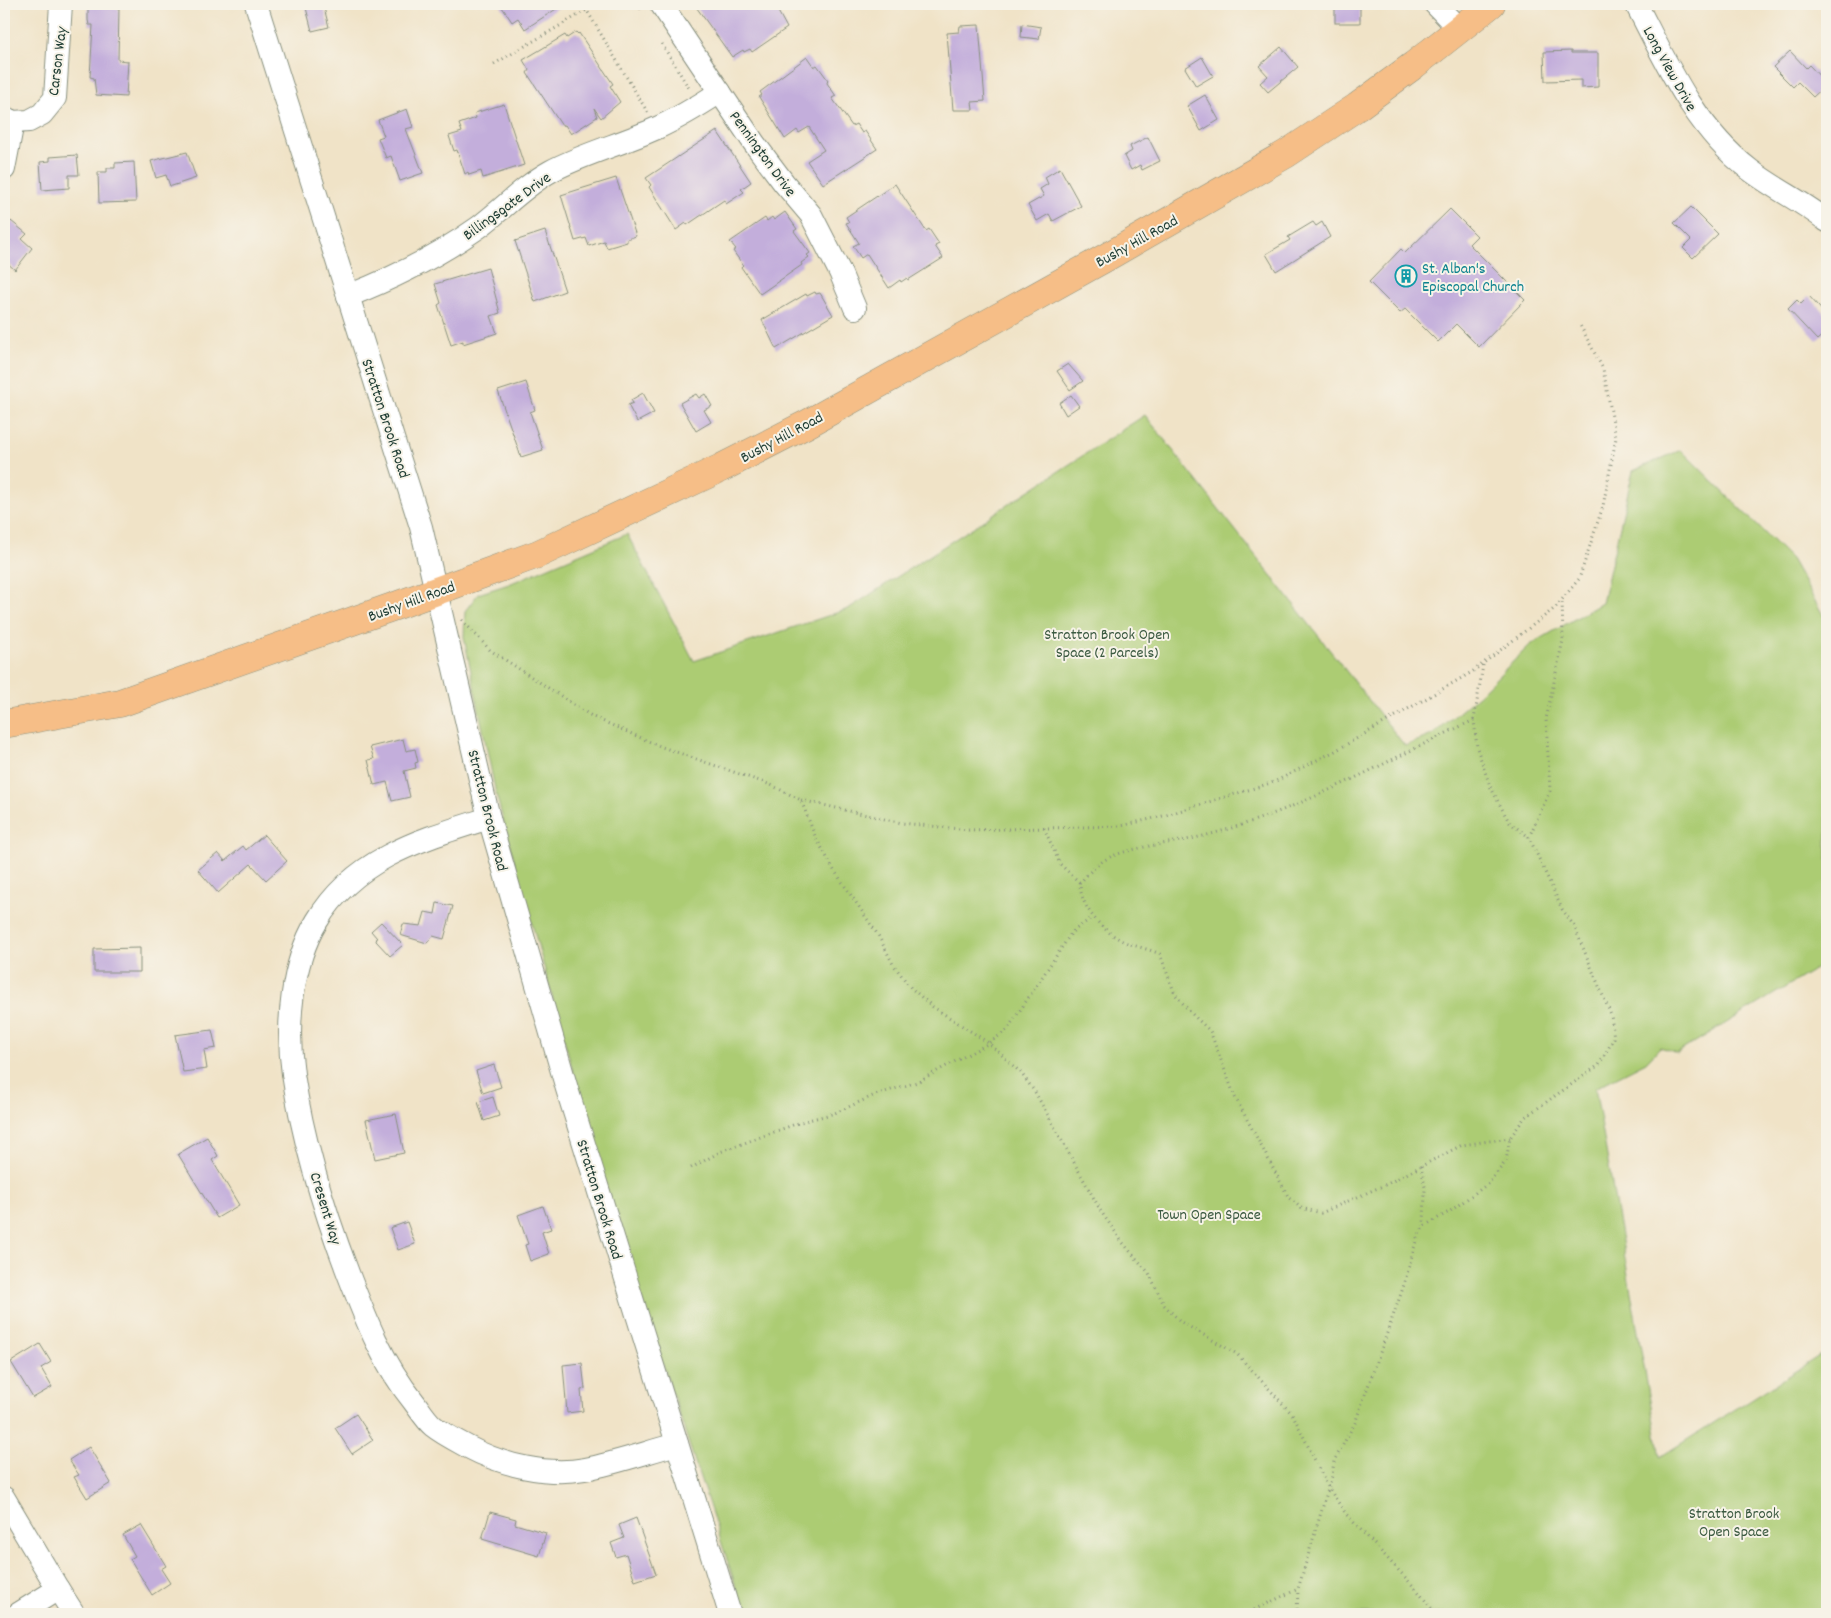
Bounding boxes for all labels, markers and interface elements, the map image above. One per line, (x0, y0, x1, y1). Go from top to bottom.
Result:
street label: Long View Drive (1636, 22, 1702, 116)
street label: Carson Way (43, 25, 74, 97)
street label: Pennington Drive (723, 107, 801, 202)
street label: Billingsgate Drive (459, 167, 556, 247)
street label: Bushy Hill Road (1092, 210, 1183, 274)
place label: St. Alban's Episcopal Church (1422, 258, 1524, 299)
building icon: St. Alban's Episcopal Church (1394, 264, 1418, 288)
street label: Stratton Brook Road (354, 356, 415, 481)
street label: Bushy Hill Road (737, 407, 828, 470)
street label: Bushy Hill Road (365, 576, 459, 629)
park label: Stratton Brook Open Space (2 Parcels) (1044, 624, 1170, 665)
street label: Stratton Brook Road (460, 748, 513, 874)
street label: Stratton Brook Road (569, 1137, 628, 1263)
street label: Cresent Way (303, 1170, 347, 1248)
park label: Town Open Space (1157, 1204, 1261, 1227)
park label: Stratton Brook Open Space (1689, 1503, 1779, 1544)

